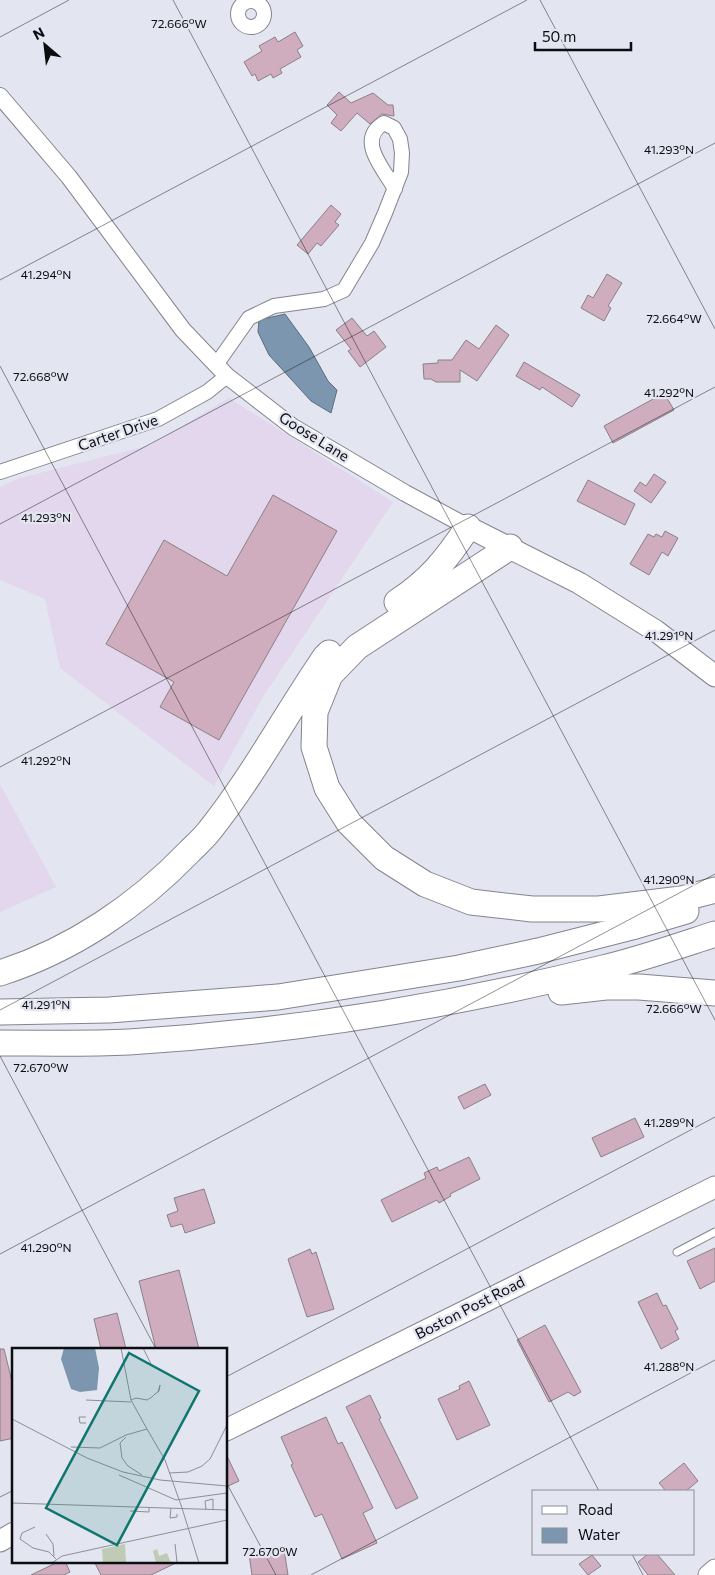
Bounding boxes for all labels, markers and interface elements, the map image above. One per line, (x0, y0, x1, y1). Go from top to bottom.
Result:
text: 72.666°W (151, 16, 207, 30)
north arrow (20, 20, 70, 70)
scale bar (535, 20, 631, 52)
text: N (30, 23, 47, 43)
text: 50 m (542, 27, 576, 45)
text: 41.293°N (644, 142, 694, 156)
text: 41.294°N (21, 267, 71, 281)
text: 72.664°W (646, 311, 702, 325)
text: 72.668°W (13, 369, 69, 383)
text: 41.292°N (644, 385, 694, 399)
street label: Goose Lane (276, 408, 353, 465)
street label: Carter Drive (75, 410, 160, 454)
text: 41.293°N (21, 510, 71, 524)
text: 41.291°N (645, 628, 693, 642)
text: 41.292°N (21, 753, 71, 767)
text: 41.290°N (643, 872, 695, 886)
text: 41.291°N (22, 997, 70, 1011)
text: 72.666°W (646, 1001, 702, 1015)
text: 72.670°W (14, 1060, 68, 1074)
text: 41.289°N (644, 1115, 694, 1129)
text: 41.290°N (20, 1240, 72, 1254)
street label: Boston Post Road (412, 1272, 527, 1342)
inset map (12, 1348, 228, 1562)
text: 41.288°N (644, 1359, 694, 1373)
legend (532, 1490, 695, 1555)
text: Road (578, 1500, 613, 1518)
text: Water (578, 1525, 620, 1543)
text: 72.670°W (243, 1544, 297, 1558)

